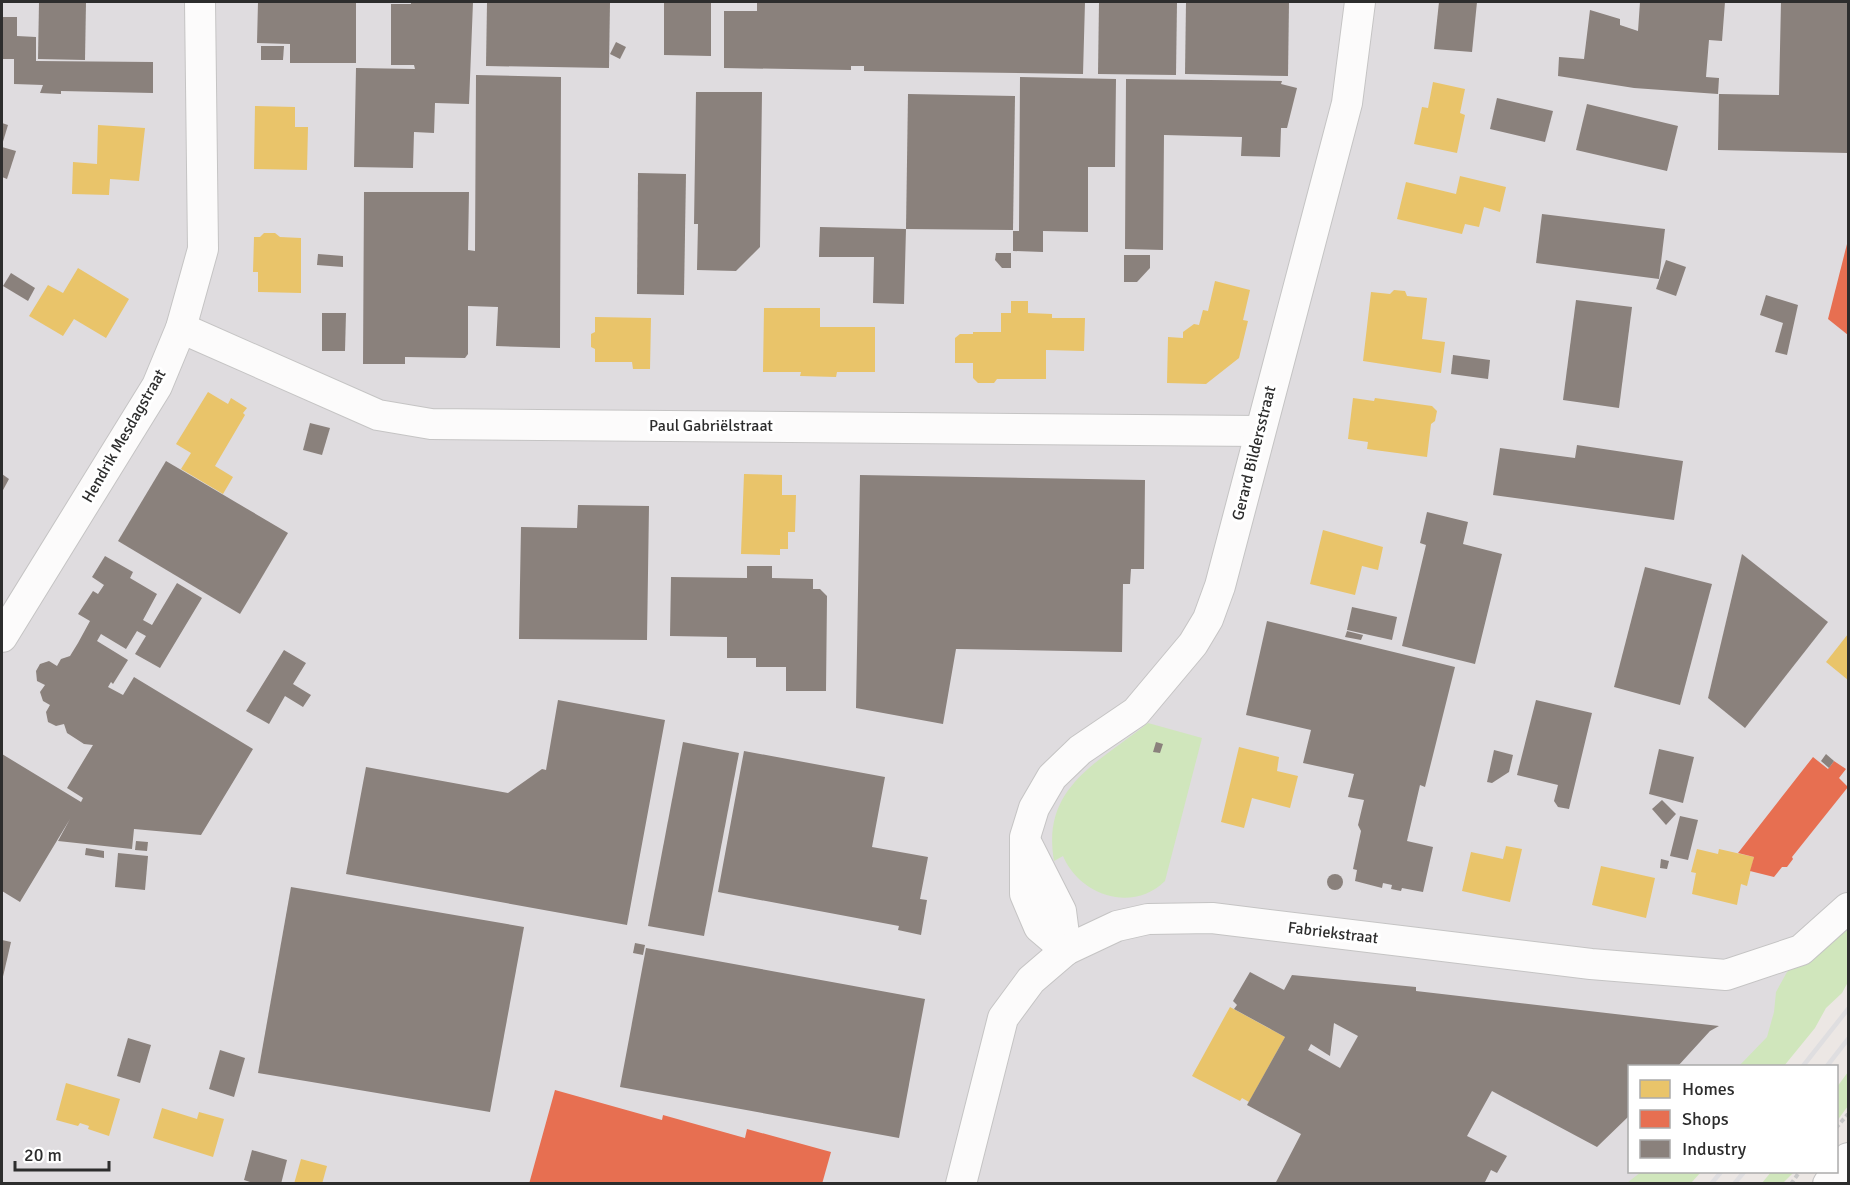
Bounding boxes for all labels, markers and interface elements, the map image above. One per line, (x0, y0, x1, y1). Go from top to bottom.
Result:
street label: Hendrik Mesdagstraat (78, 365, 171, 506)
street label: Gerard Bildersstraat (1228, 383, 1280, 522)
street label: Paul Gabriëlstraat (649, 416, 773, 436)
street label: Fabriekstraat (1287, 918, 1380, 949)
legend (1628, 1065, 1838, 1173)
text: Homes (1682, 1078, 1735, 1100)
text: Shops (1682, 1108, 1729, 1130)
scale bar (15, 1134, 110, 1172)
text: Industry (1682, 1138, 1747, 1160)
text: 20 m (24, 1144, 62, 1166)

